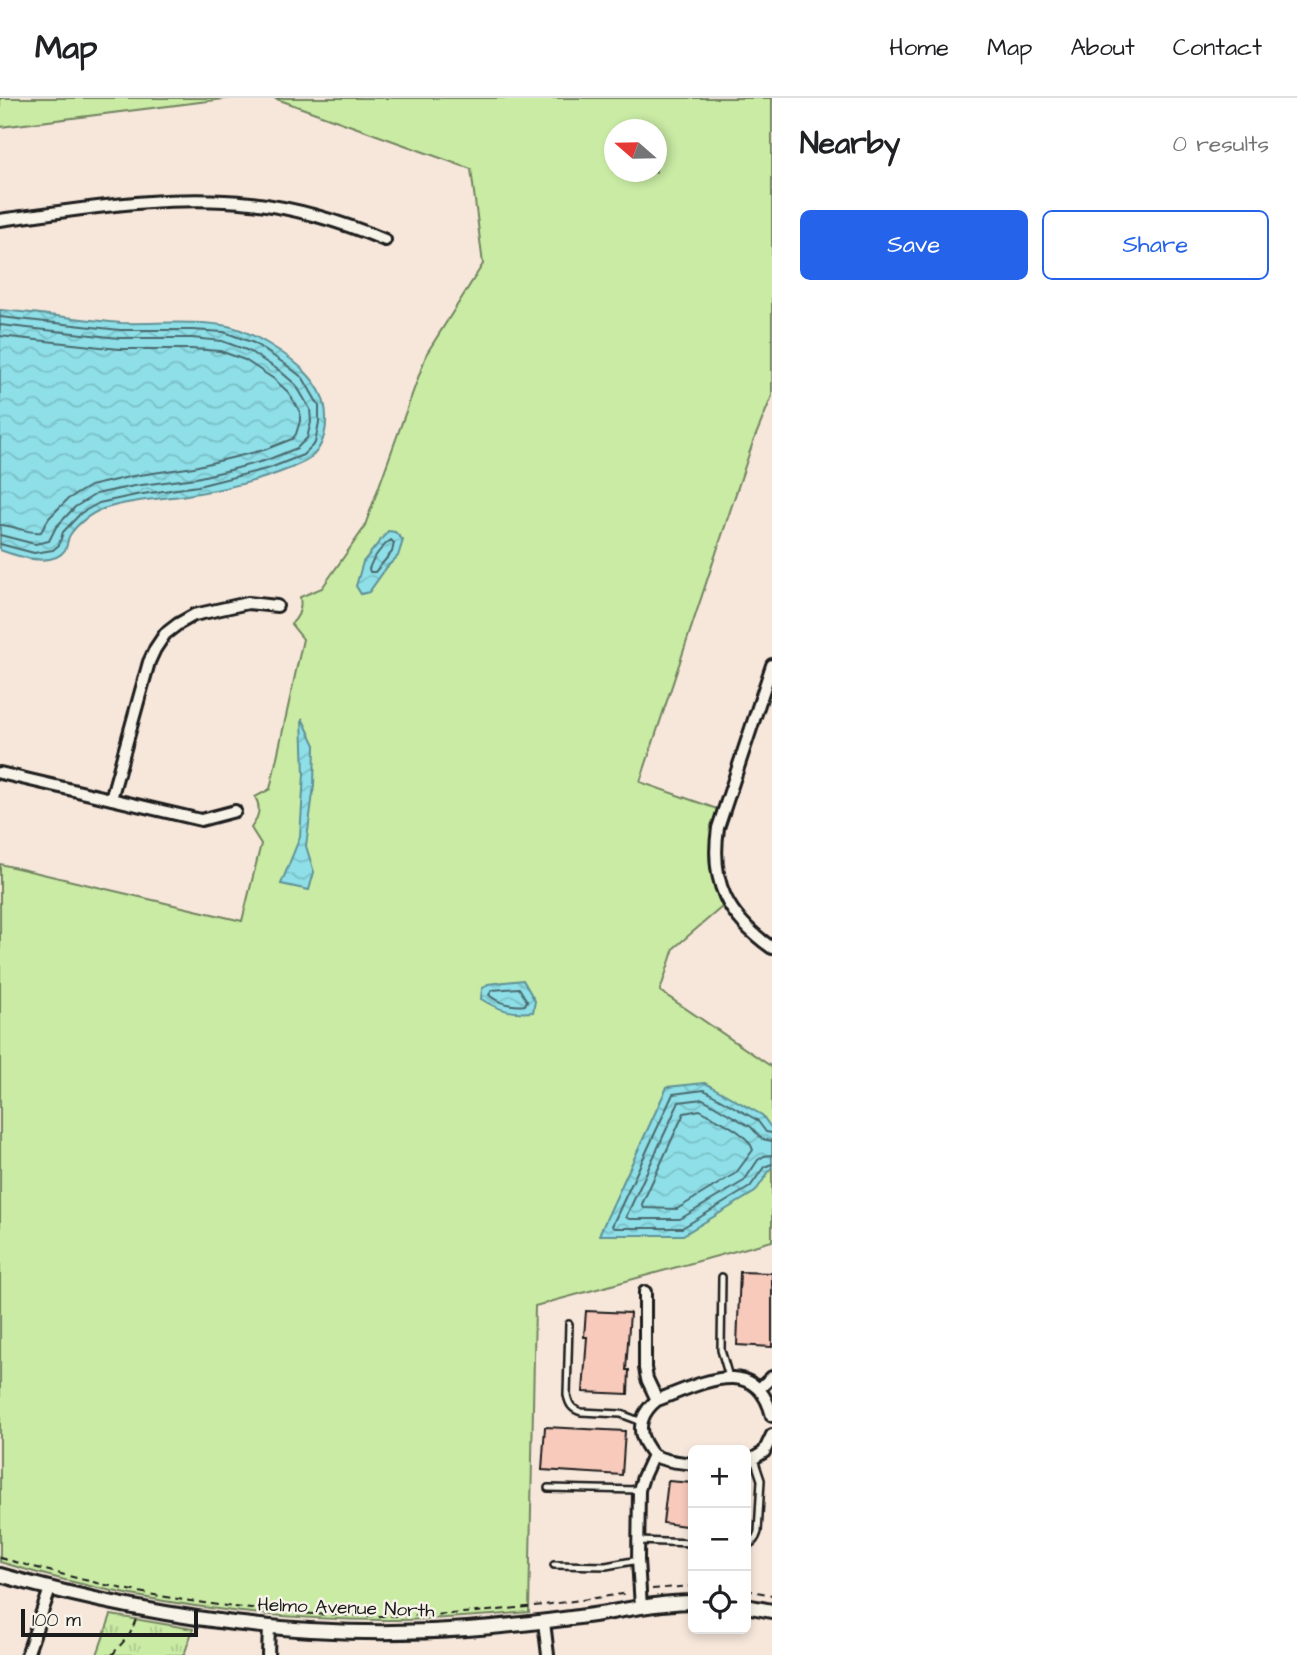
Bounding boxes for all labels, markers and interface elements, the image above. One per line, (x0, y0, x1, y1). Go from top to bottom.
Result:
text: Map (35, 25, 97, 71)
text: Home (889, 31, 949, 65)
text: Map (987, 31, 1032, 65)
text: About (1070, 31, 1135, 65)
text: Contact (1173, 31, 1262, 65)
north arrow (604, 119, 667, 182)
text: Nearby (800, 123, 900, 165)
text: 0 results (1172, 128, 1269, 160)
button: Save (800, 210, 1028, 280)
button: Share (1042, 210, 1269, 280)
map controls (688, 1445, 751, 1634)
button: + (688, 1445, 751, 1508)
button: − (688, 1508, 751, 1571)
button: locate (688, 1571, 751, 1634)
street label: Helmo Avenue North (257, 1591, 436, 1625)
scale bar (21, 1606, 198, 1638)
text: 100 m (32, 1607, 81, 1634)

